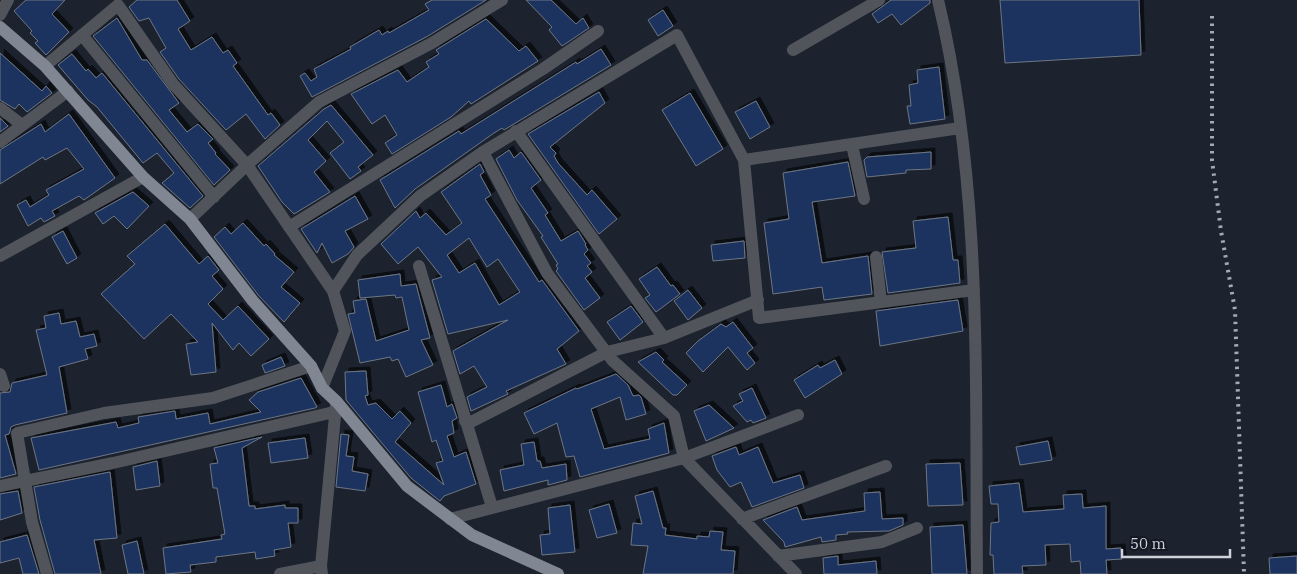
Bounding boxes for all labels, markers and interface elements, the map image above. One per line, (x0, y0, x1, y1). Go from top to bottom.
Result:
scale bar (1122, 526, 1230, 558)
text: 50 m (1130, 534, 1166, 553)

